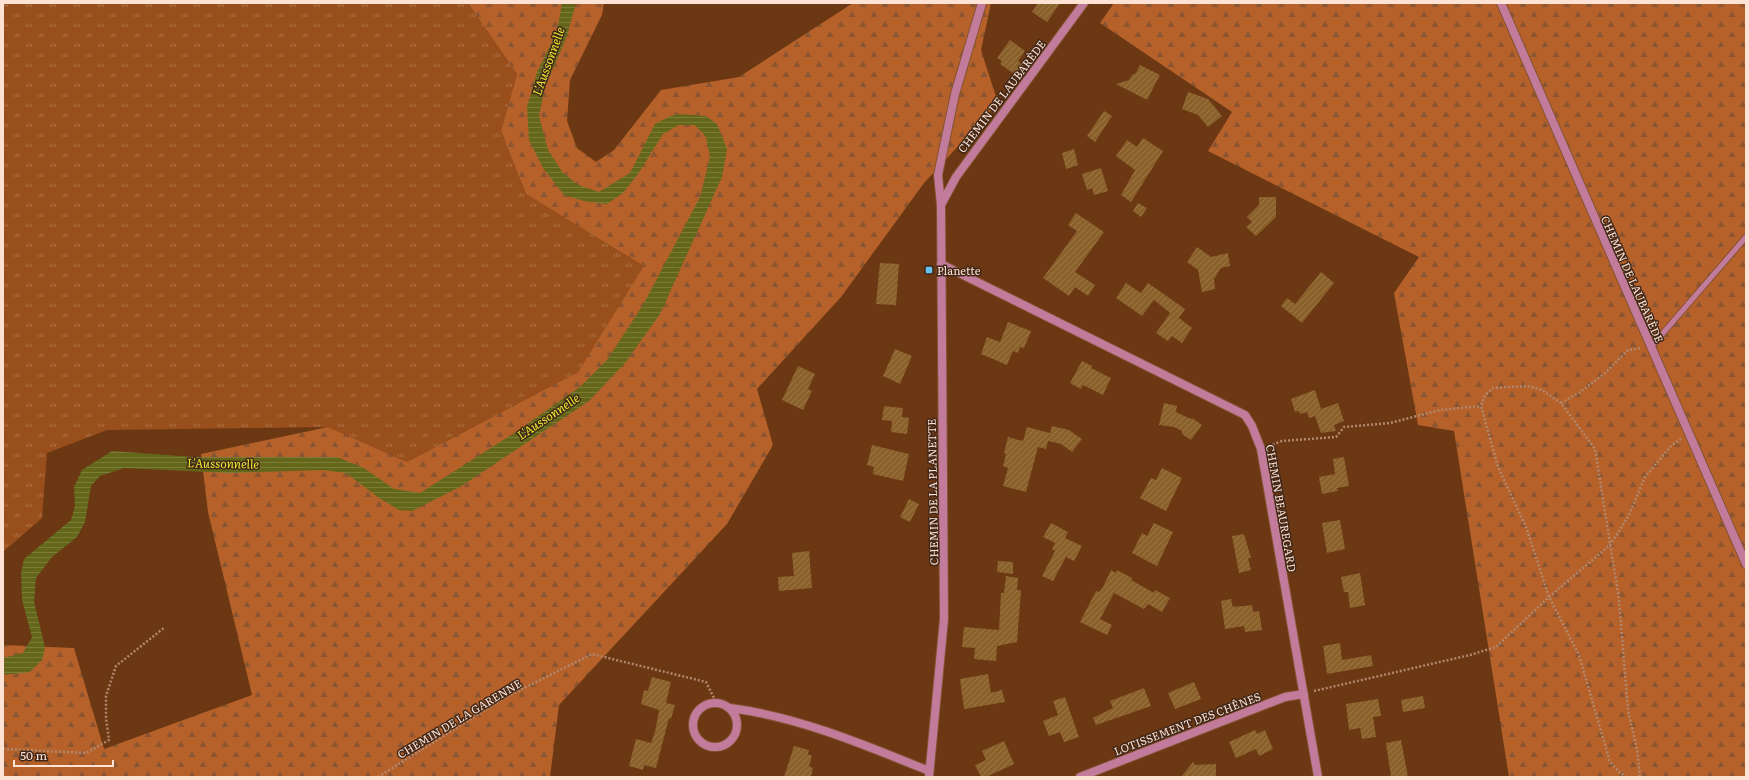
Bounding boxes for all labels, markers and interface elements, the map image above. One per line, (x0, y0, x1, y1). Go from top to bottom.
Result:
water label: L'Aussonnelle (527, 24, 569, 98)
street label: CHEMIN DE LAUBARÈDE (953, 36, 1049, 156)
street label: CHEMIN DE LAUBARÈDE (1598, 213, 1668, 345)
place label: Planette (937, 262, 981, 278)
marker: Planette (924, 265, 934, 275)
water label: L'Aussonnelle (513, 388, 583, 444)
street label: CHEMIN DE LA PLANETTE (923, 419, 941, 565)
street label: CHEMIN BEAUREGARD (1263, 443, 1301, 573)
water label: L'Aussonnelle (187, 453, 259, 473)
street label: CHEMIN DE LA GARENNE (394, 674, 524, 762)
street label: LOTISSEMENT DES CHÊNES (1111, 688, 1263, 758)
scale bar (14, 742, 113, 768)
text: 50 m (20, 746, 47, 764)

